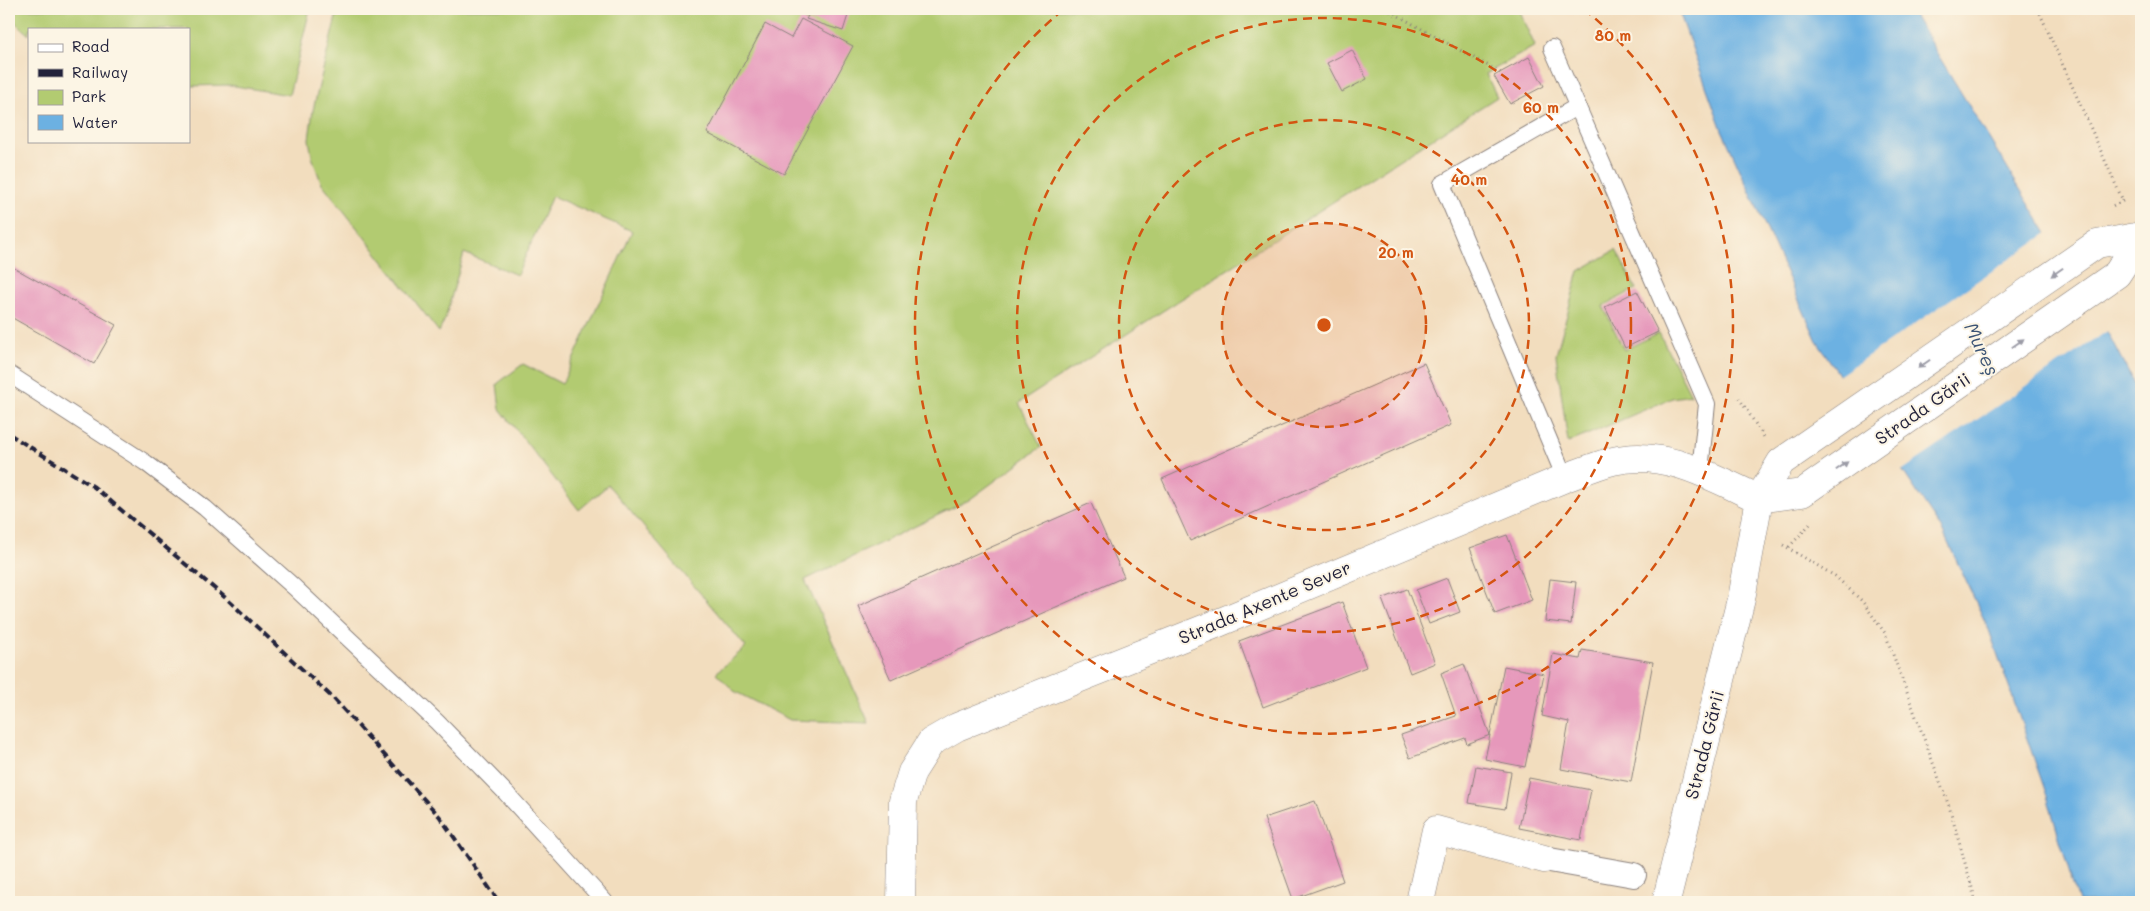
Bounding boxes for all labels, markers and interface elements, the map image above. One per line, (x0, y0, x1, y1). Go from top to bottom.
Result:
text: 80 m (1595, 25, 1631, 45)
legend (28, 28, 190, 142)
text: Road (72, 36, 109, 56)
text: Railway (72, 62, 128, 82)
text: Park (72, 86, 106, 106)
text: 60 m (1523, 97, 1559, 117)
text: Water (72, 112, 118, 132)
text: 40 m (1451, 169, 1487, 189)
text: 20 m (1378, 242, 1414, 262)
one-way arrow (2051, 267, 2064, 277)
centre of rings (1315, 316, 1333, 334)
water label: Mureș (1958, 318, 2006, 380)
one-way arrow (2012, 338, 2025, 348)
one-way arrow (1917, 359, 1930, 369)
street label: Strada Gării (1870, 366, 1975, 450)
one-way arrow (1835, 461, 1849, 471)
street label: Strada Axente Sever (1175, 555, 1355, 649)
street label: Strada Gării (1679, 688, 1729, 802)

